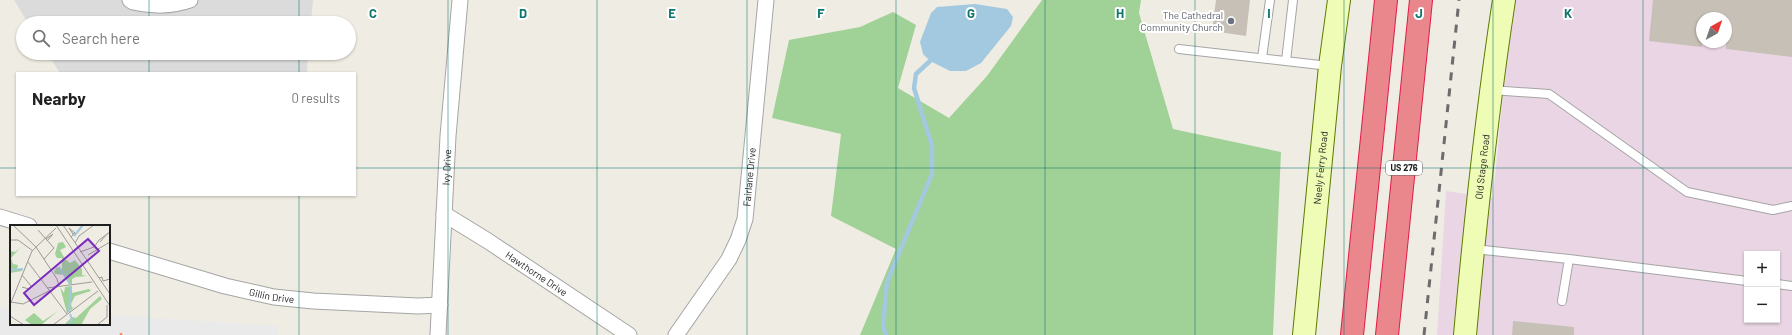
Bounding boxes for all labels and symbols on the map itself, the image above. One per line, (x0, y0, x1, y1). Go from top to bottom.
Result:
text: C (369, 5, 377, 21)
text: D (519, 5, 527, 21)
text: E (668, 5, 676, 21)
text: F (817, 5, 825, 21)
text: G (967, 5, 975, 21)
text: H (1116, 5, 1124, 21)
text: I (1267, 5, 1271, 21)
text: J (1415, 5, 1423, 21)
text: K (1564, 5, 1572, 21)
place label: The Cathedral Community Church (1140, 9, 1223, 33)
north arrow (1696, 12, 1732, 48)
marker: The Cathedral Community Church (1226, 16, 1236, 26)
street label: Neely Ferry Road (1311, 131, 1330, 205)
street label: Old Stage Road (1472, 134, 1492, 200)
street label: Fairlane Drive (740, 147, 758, 207)
street label: Ivy Drive (440, 149, 453, 186)
road number: US 276 (1386, 161, 1422, 175)
inset map (10, 225, 110, 325)
street label: Hawthorne Drive (503, 248, 570, 298)
street label: Gillin Drive (248, 286, 295, 305)

